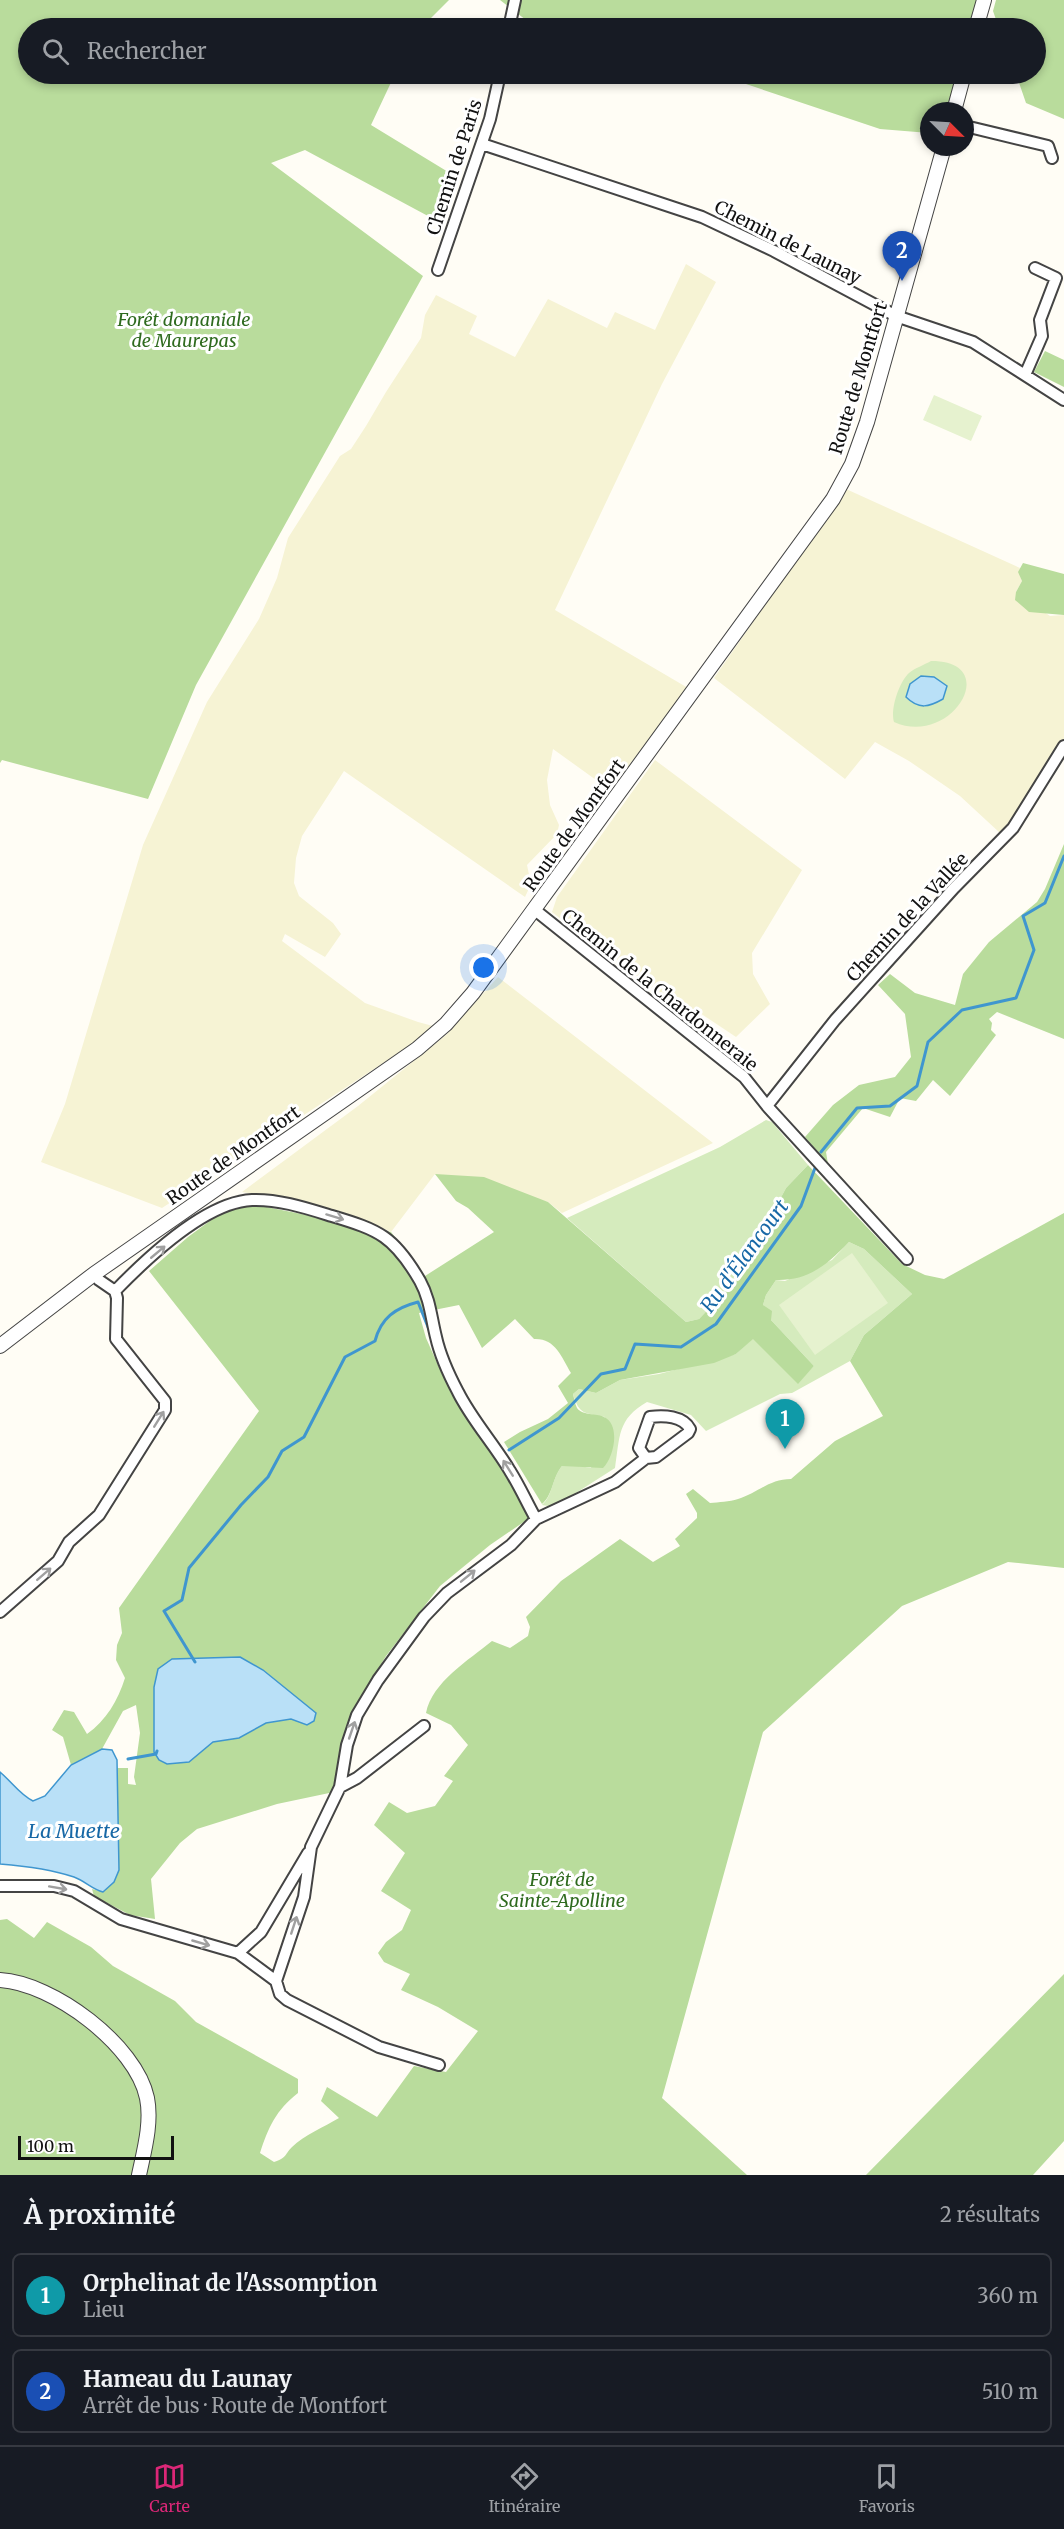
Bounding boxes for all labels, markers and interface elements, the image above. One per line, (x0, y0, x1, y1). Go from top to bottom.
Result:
search box (18, 18, 1046, 84)
icon: search (39, 35, 72, 68)
text: Rechercher (87, 37, 207, 65)
street label: Chemin de Paris (421, 96, 487, 238)
north arrow (920, 102, 974, 156)
street label: Chemin de Launay (711, 195, 866, 289)
pin: 2 (882, 232, 922, 281)
street label: Route de Montfort (824, 299, 892, 457)
park label: Forêt domaniale de Maurepas (117, 308, 250, 352)
street label: Route de Montfort (518, 754, 630, 896)
street label: Chemin de la Vallée (841, 848, 973, 986)
street label: Chemin de la Chardonneraie (557, 904, 763, 1076)
your location (469, 953, 498, 982)
street label: Route de Montfort (162, 1100, 304, 1210)
water label: Ru d'Élancourt (695, 1195, 793, 1317)
one-way arrow (325, 1212, 344, 1223)
one-way arrow (150, 1245, 165, 1259)
pin: 1 (766, 1400, 804, 1449)
one-way arrow (154, 1411, 166, 1428)
one-way arrow (502, 1460, 514, 1477)
one-way arrow (36, 1567, 51, 1581)
one-way arrow (460, 1569, 476, 1582)
one-way arrow (348, 1721, 359, 1740)
water label: La Muette (28, 1818, 120, 1843)
park label: Forêt de Sainte-Apolline (499, 1868, 625, 1912)
one-way arrow (48, 1882, 68, 1893)
one-way arrow (290, 1916, 301, 1935)
one-way arrow (191, 1938, 210, 1949)
scale bar (18, 2133, 174, 2160)
text: 100 m (27, 2136, 74, 2156)
text: À proximité (24, 2198, 175, 2231)
text: 2 résultats (940, 2202, 1040, 2227)
text: Orphelinat de l'Assomption (83, 2269, 377, 2297)
text: 1 (41, 2283, 50, 2308)
text: 360 m (977, 2283, 1038, 2308)
text: Lieu (83, 2297, 125, 2322)
text: Hameau du Launay (83, 2365, 292, 2393)
text: 2 (40, 2379, 51, 2404)
text: 510 m (982, 2379, 1038, 2404)
text: Arrêt de bus · Route de Montfort (83, 2393, 387, 2418)
tab: Carte (149, 2460, 190, 2516)
tab: Itinéraire (488, 2460, 560, 2516)
tab: Favoris (859, 2460, 915, 2516)

